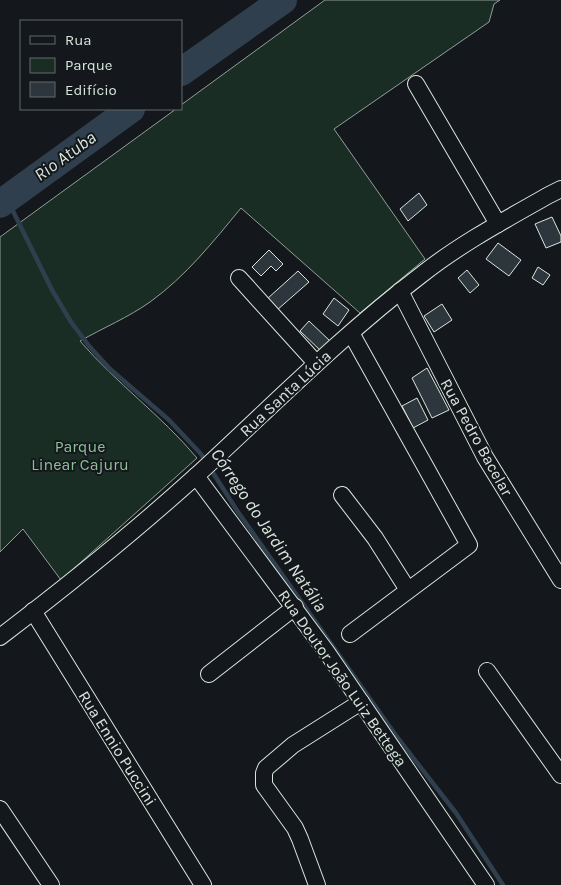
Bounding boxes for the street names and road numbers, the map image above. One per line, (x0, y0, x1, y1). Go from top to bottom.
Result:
street label: Rua Santa Lúcia (236, 346, 335, 441)
street label: Rua Pedro Bacelar (436, 375, 517, 499)
street label: Rua Doutor João Luiz Bettega (274, 586, 411, 770)
street label: Rua Ennio Puccini (75, 687, 161, 809)

